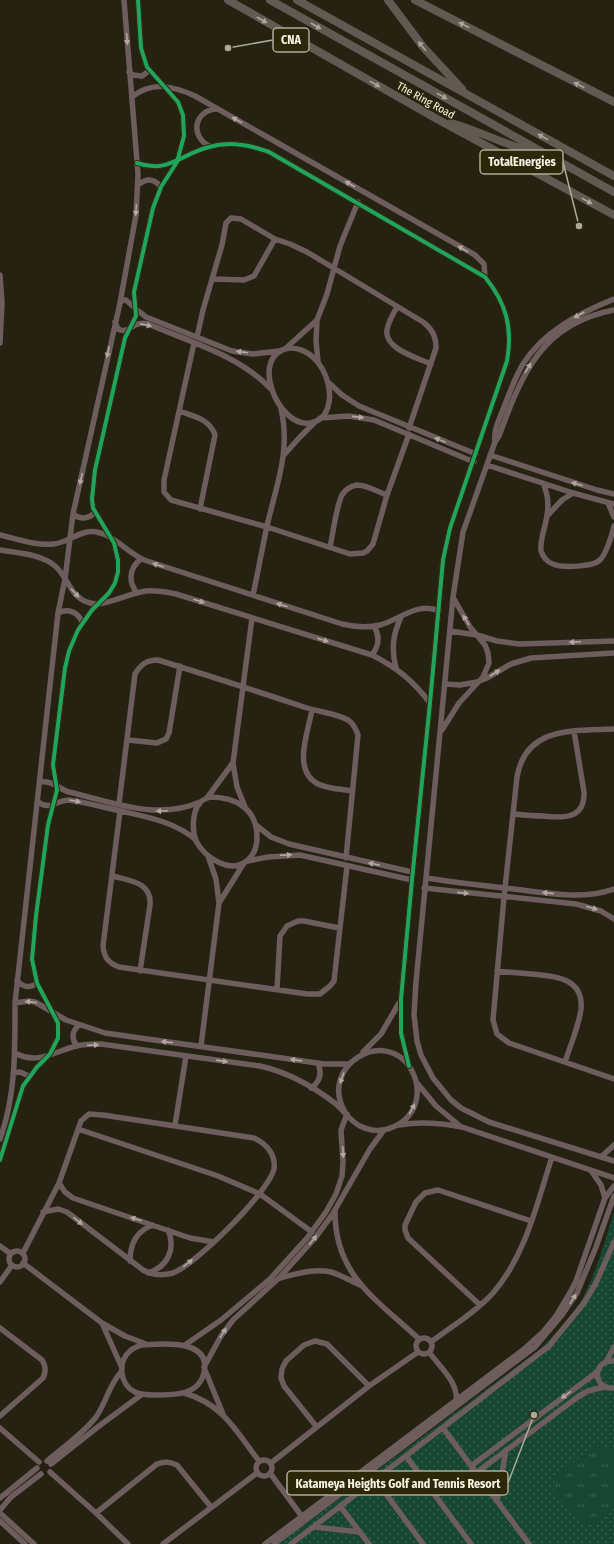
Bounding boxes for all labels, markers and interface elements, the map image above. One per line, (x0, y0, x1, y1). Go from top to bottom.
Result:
one-way arrow (256, 16, 268, 23)
one-way arrow (458, 22, 469, 28)
one-way arrow (311, 23, 322, 30)
callout: CNA (273, 28, 309, 52)
one-way arrow (124, 33, 131, 45)
text: CNA (281, 33, 301, 47)
one-way arrow (418, 41, 427, 51)
street label: The Ring Road (395, 79, 457, 122)
one-way arrow (369, 81, 381, 88)
one-way arrow (573, 81, 585, 88)
one-way arrow (436, 93, 448, 100)
one-way arrow (231, 117, 243, 124)
one-way arrow (537, 134, 549, 141)
callout: TotalEnergies (480, 150, 563, 174)
text: TotalEnergies (488, 155, 556, 169)
one-way arrow (344, 181, 356, 188)
one-way arrow (581, 197, 593, 204)
one-way arrow (132, 204, 139, 216)
one-way arrow (457, 245, 469, 252)
one-way arrow (573, 312, 585, 319)
one-way arrow (140, 322, 153, 328)
one-way arrow (105, 345, 111, 358)
one-way arrow (236, 349, 248, 356)
one-way arrow (524, 362, 531, 374)
one-way arrow (352, 414, 364, 421)
one-way arrow (434, 437, 445, 443)
one-way arrow (77, 472, 83, 485)
one-way arrow (570, 481, 582, 487)
one-way arrow (152, 562, 164, 568)
one-way arrow (71, 588, 80, 598)
one-way arrow (193, 598, 205, 604)
one-way arrow (276, 602, 288, 608)
one-way arrow (462, 614, 469, 626)
one-way arrow (317, 637, 329, 643)
one-way arrow (569, 639, 581, 646)
one-way arrow (490, 669, 500, 677)
one-way arrow (69, 798, 81, 804)
one-way arrow (155, 808, 168, 814)
one-way arrow (280, 852, 292, 859)
one-way arrow (368, 860, 381, 866)
one-way arrow (457, 890, 469, 896)
one-way arrow (542, 890, 554, 896)
one-way arrow (586, 905, 598, 911)
one-way arrow (25, 999, 37, 1006)
one-way arrow (161, 1038, 174, 1045)
one-way arrow (87, 1041, 99, 1048)
one-way arrow (290, 1057, 302, 1063)
one-way arrow (215, 1058, 228, 1064)
one-way arrow (338, 1072, 344, 1084)
one-way arrow (409, 1103, 416, 1115)
one-way arrow (339, 1146, 346, 1158)
one-way arrow (73, 1216, 84, 1225)
one-way arrow (130, 1216, 142, 1222)
one-way arrow (309, 1234, 318, 1245)
one-way arrow (182, 1259, 193, 1267)
one-way arrow (570, 1293, 577, 1305)
one-way arrow (220, 1327, 227, 1339)
one-way arrow (561, 1391, 571, 1399)
callout: Katameya Heights Golf and Tennis Resort (287, 1471, 508, 1495)
text: Katameya Heights Golf and Tennis Resort (296, 1477, 501, 1491)

